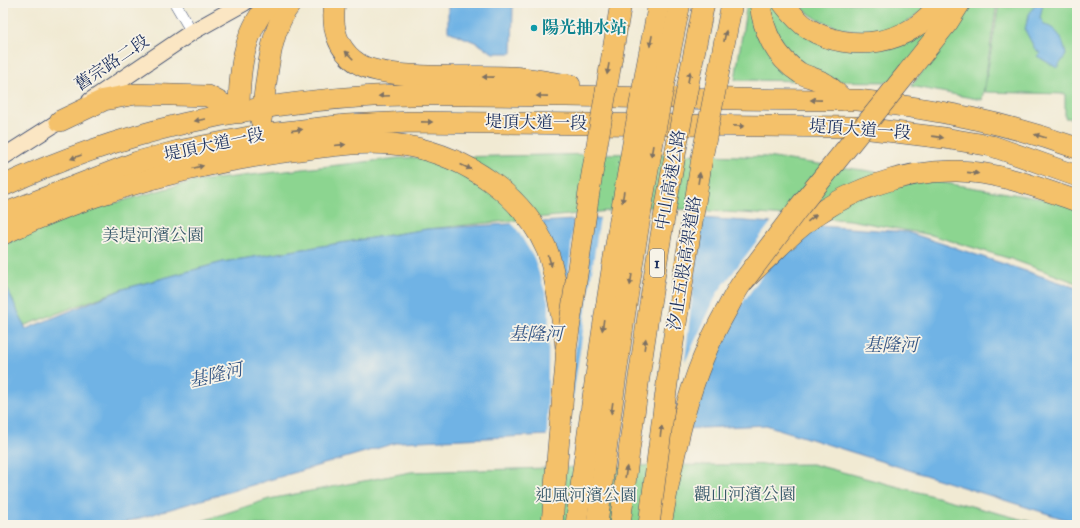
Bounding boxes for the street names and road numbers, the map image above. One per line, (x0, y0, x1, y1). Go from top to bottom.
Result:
street label: 舊宗路二段 (71, 30, 153, 96)
street label: 堤頂大道一段 (485, 111, 587, 135)
street label: 堤頂大道一段 (808, 115, 912, 145)
street label: 堤頂大道一段 (162, 124, 266, 166)
street label: 中山高速公路 (651, 128, 691, 232)
street label: 汐止五股高架道路 (663, 194, 707, 332)
road number: 1 (650, 249, 664, 277)

